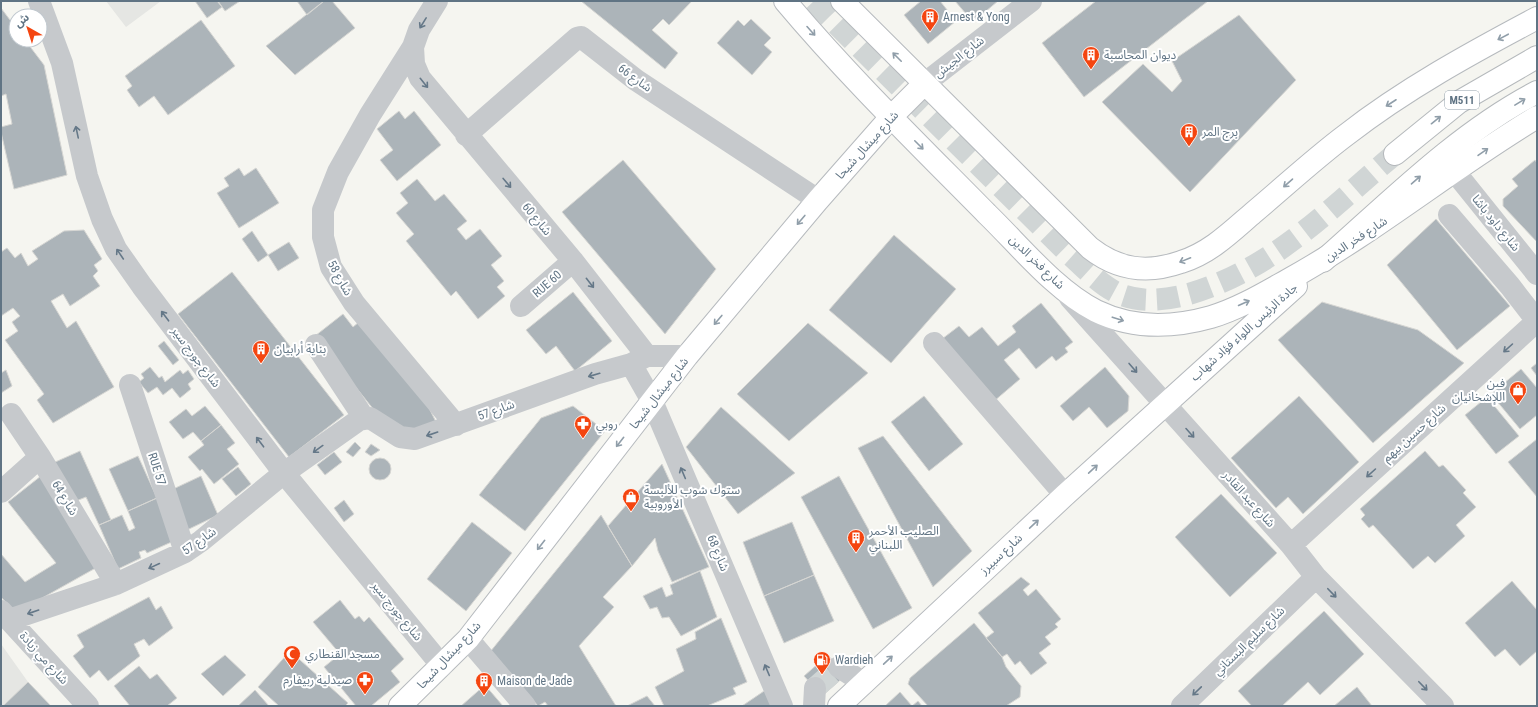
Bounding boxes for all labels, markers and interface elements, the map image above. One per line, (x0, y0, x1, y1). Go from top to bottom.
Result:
building icon: Arnest & Yong (920, 7, 940, 32)
north arrow (8, 8, 48, 48)
place label: Arnest & Yong (943, 10, 1010, 24)
text: ش (12, 11, 32, 30)
one-way arrow (419, 17, 427, 28)
one-way arrow (806, 25, 815, 36)
street label: شارع الجيش (931, 33, 988, 82)
one-way arrow (1497, 33, 1509, 41)
building icon: ديوان المحاسبة (1081, 45, 1101, 70)
place label: ديوان المحاسبة (1104, 48, 1176, 62)
one-way arrow (892, 52, 902, 62)
street label: شارع 66 (614, 61, 654, 96)
one-way arrow (420, 78, 428, 89)
road number: M511 (1445, 91, 1479, 109)
one-way arrow (1514, 97, 1526, 105)
one-way arrow (1385, 98, 1396, 107)
street label: شارع ميشال شيحا (833, 108, 903, 183)
one-way arrow (1431, 116, 1442, 125)
building icon: برج المر (1179, 122, 1199, 147)
one-way arrow (72, 125, 80, 138)
place label: برج المر (1201, 125, 1238, 141)
one-way arrow (914, 140, 924, 150)
one-way arrow (1477, 148, 1488, 156)
one-way arrow (1411, 175, 1421, 184)
one-way arrow (502, 178, 511, 189)
one-way arrow (1283, 178, 1294, 187)
street label: شارع داود باشا (1468, 192, 1523, 255)
street label: شارع 60 (518, 200, 555, 239)
street label: شارع فخر الدين (1322, 214, 1391, 266)
one-way arrow (797, 215, 806, 225)
street label: شارع فخر الدين (1005, 232, 1068, 293)
one-way arrow (116, 248, 124, 259)
one-way arrow (1180, 257, 1192, 265)
street label: شارع 58 (323, 258, 355, 299)
street label: RUE 60 (530, 268, 564, 300)
one-way arrow (586, 278, 594, 289)
street label: جادة الرئيس اللواء فؤاد شهاب (1188, 280, 1301, 384)
one-way arrow (1238, 299, 1250, 306)
one-way arrow (161, 311, 169, 322)
one-way arrow (713, 314, 722, 325)
one-way arrow (1112, 316, 1124, 324)
street label: شارع جورج سير (166, 323, 223, 391)
building icon: بناية أرابيان (251, 339, 271, 364)
place label: بناية أرابيان (274, 341, 326, 356)
one-way arrow (1503, 343, 1513, 352)
street label: شارع ميشال شيحا (627, 355, 693, 433)
one-way arrow (1128, 363, 1138, 373)
one-way arrow (587, 372, 600, 379)
place label: فىن اللإشخانيان (1452, 376, 1505, 405)
shop icon: فىن اللإشخانيان (1508, 380, 1528, 405)
street label: شارع 57 (476, 397, 517, 425)
street label: شارع حسين بيهم (1380, 401, 1450, 466)
pharmacy icon: روبي (573, 414, 593, 439)
place label: روبي (596, 417, 618, 434)
one-way arrow (1186, 428, 1195, 438)
one-way arrow (427, 430, 439, 438)
one-way arrow (616, 436, 625, 447)
one-way arrow (256, 437, 264, 448)
one-way arrow (313, 445, 324, 453)
street label: RUE 57 (145, 451, 169, 487)
one-way arrow (1088, 465, 1098, 474)
one-way arrow (679, 467, 686, 479)
street label: شارع عبد القادر (1218, 467, 1278, 531)
one-way arrow (1365, 468, 1376, 477)
street label: شارع 64 (47, 478, 81, 519)
place label: ستوك شوب للألبسة الأوروبية (644, 483, 740, 511)
shop icon: ستوك شوب للألبسة الأوروبية (621, 487, 641, 512)
one-way arrow (1029, 519, 1039, 528)
street label: شارع 57 (179, 524, 220, 559)
place label: الصليب الأحمر اللبناني (868, 524, 939, 555)
building icon: الصليب الأحمر اللبناني (846, 528, 866, 553)
street label: شارع سبيرز (976, 531, 1027, 579)
street label: شارع 68 (702, 533, 732, 574)
one-way arrow (536, 539, 545, 550)
one-way arrow (149, 563, 161, 571)
street label: شارع جورج سير (367, 578, 425, 645)
one-way arrow (1327, 588, 1337, 598)
street label: شارع سليم البستاني (1211, 604, 1289, 680)
one-way arrow (26, 609, 39, 616)
street label: شارع ميشال شيحا (414, 619, 485, 693)
street label: شارع مي زيادة (15, 629, 71, 689)
mosque icon: مسجد القنطاري (282, 644, 302, 669)
place label: مسجد القنطاري (305, 647, 380, 664)
fuel station icon: Wardieh (812, 650, 832, 675)
place label: Wardieh (835, 653, 874, 667)
one-way arrow (883, 655, 893, 665)
one-way arrow (762, 664, 770, 676)
pharmacy icon: صيدلية ربيفارم (355, 670, 375, 695)
building icon: Maison de Jade (474, 671, 494, 696)
place label: صيدلية ربيفارم (283, 673, 352, 689)
place label: Maison de Jade (497, 674, 572, 688)
one-way arrow (1418, 681, 1428, 691)
one-way arrow (1192, 686, 1202, 696)

